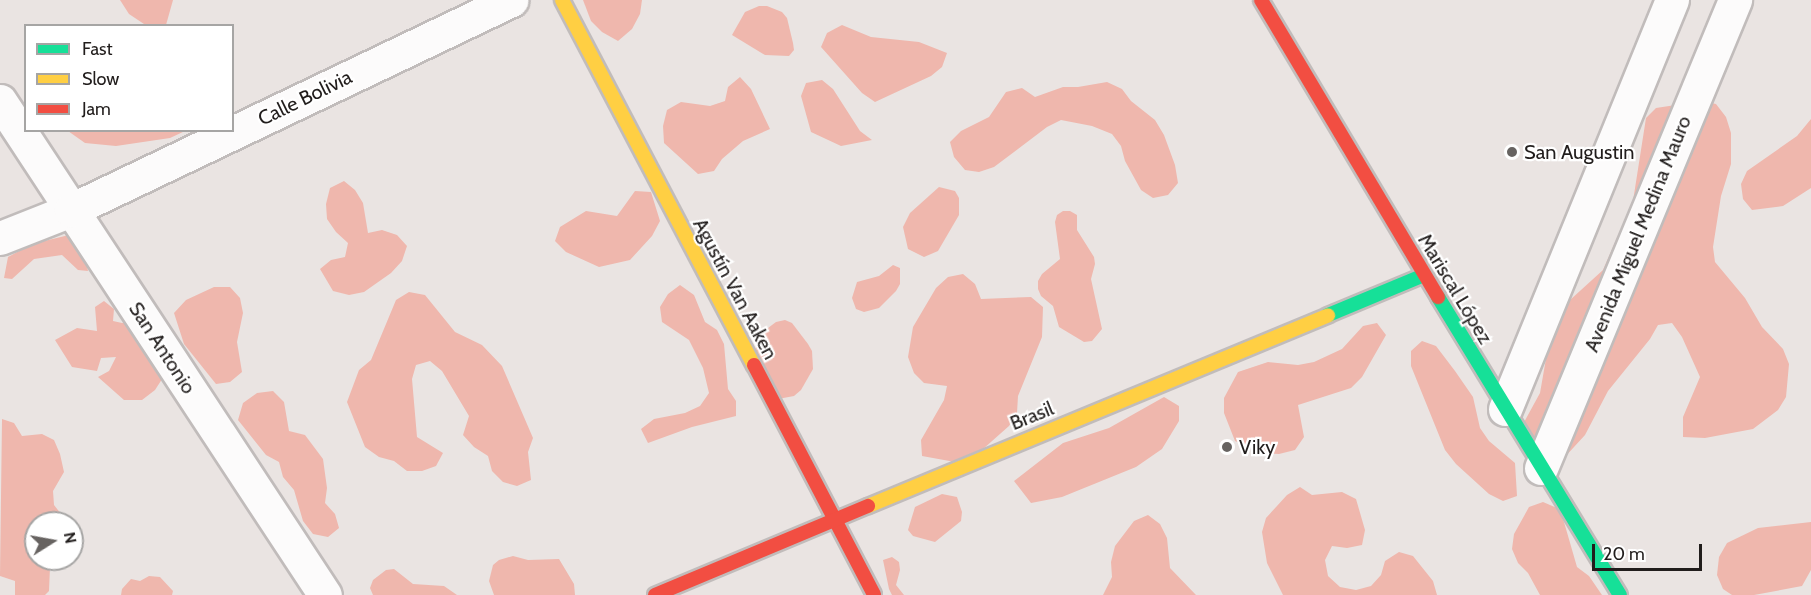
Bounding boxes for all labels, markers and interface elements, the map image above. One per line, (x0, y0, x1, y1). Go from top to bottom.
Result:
legend (24, 24, 234, 132)
text: Fast (82, 38, 113, 60)
street label: Calle Bolivia (254, 65, 356, 131)
text: Slow (82, 68, 119, 90)
text: Jam (82, 98, 111, 120)
street label: Avenida Miguel Medina Mauro (1580, 112, 1696, 356)
place label: San Augustin (1524, 140, 1634, 164)
marker: San Augustin (1505, 145, 1519, 159)
street label: Agustín Van Aaken (688, 214, 782, 364)
street label: Mariscal López (1413, 230, 1497, 348)
street label: San Antonio (124, 298, 200, 398)
street label: Brasil (1007, 396, 1057, 436)
place label: Viky (1239, 435, 1275, 459)
marker: Viky (1220, 440, 1234, 454)
north arrow (24, 511, 84, 571)
text: N (60, 530, 81, 545)
scale bar (1595, 532, 1704, 570)
text: 20 m (1603, 543, 1645, 565)

